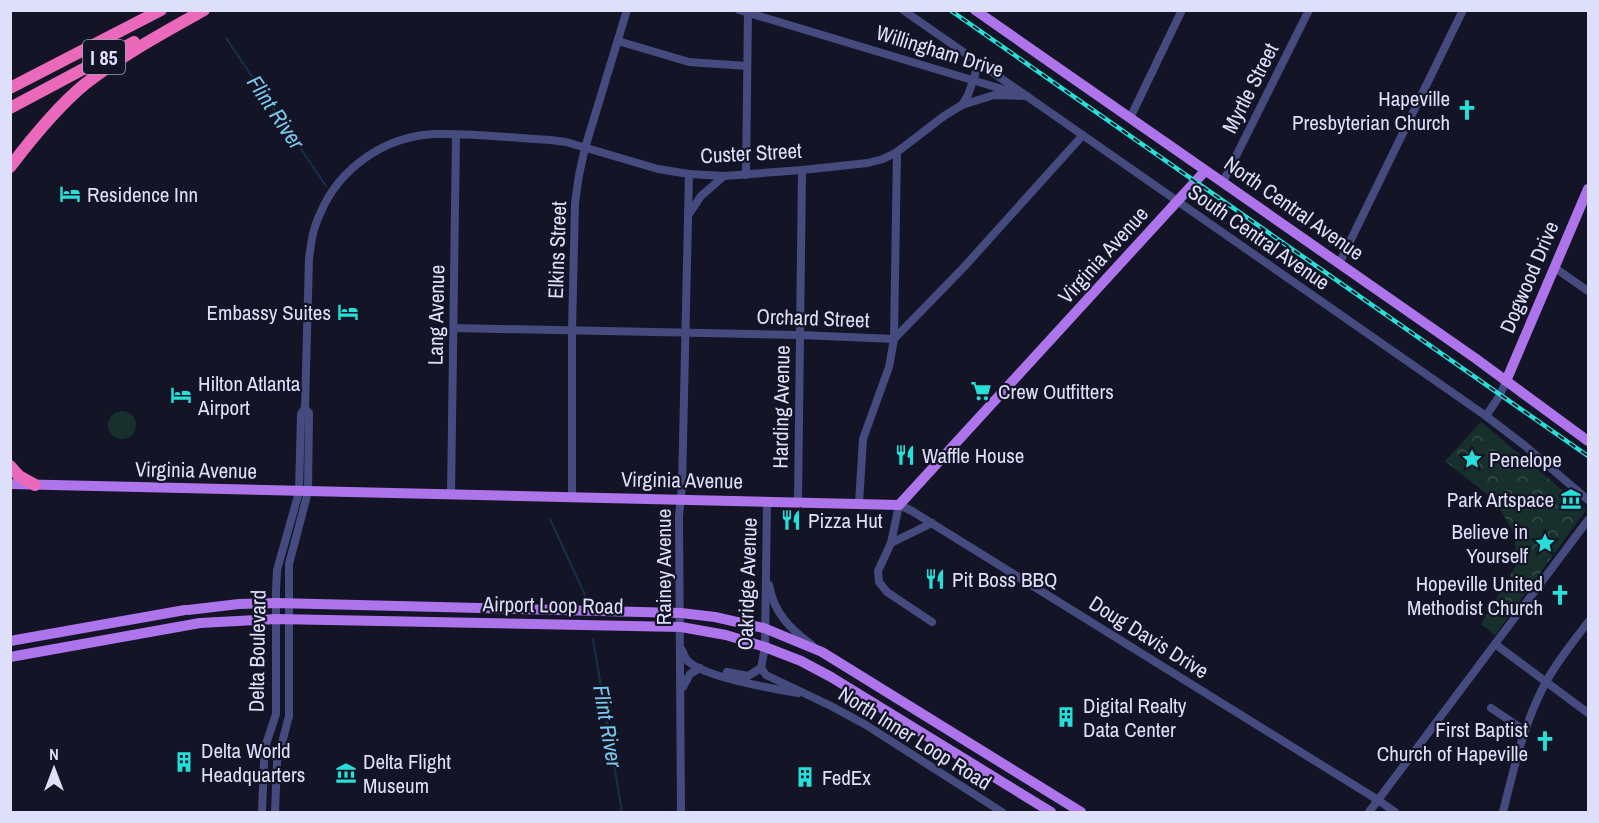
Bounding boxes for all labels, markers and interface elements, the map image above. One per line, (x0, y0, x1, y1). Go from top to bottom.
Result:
street label: Willingham Drive (873, 18, 1007, 84)
street label: Myrtle Street (1215, 38, 1285, 138)
road number: I 85 (83, 40, 125, 74)
water label: Flint River (240, 69, 312, 156)
place label: Hapeville Presbyterian Church (1292, 84, 1450, 137)
church icon: Hapeville Presbyterian Church (1455, 98, 1479, 122)
street label: Custer Street (700, 136, 803, 170)
street label: North Central Avenue (1218, 149, 1370, 267)
street label: South Central Avenue (1182, 177, 1336, 297)
place label: Residence Inn (87, 180, 198, 209)
hotel icon: Residence Inn (58, 182, 82, 206)
street label: Virginia Avenue (1051, 200, 1155, 310)
street label: Elkins Street (541, 201, 573, 299)
street label: Dogwood Drive (1492, 217, 1566, 337)
street label: Lang Avenue (421, 265, 451, 365)
place label: Embassy Suites (207, 298, 331, 327)
hotel icon: Embassy Suites (336, 300, 360, 324)
street label: Orchard Street (756, 302, 870, 334)
street label: Harding Avenue (765, 345, 797, 469)
place label: Hilton Atlanta Airport (197, 369, 301, 422)
place label: Crew Outfitters (998, 377, 1114, 406)
supermarket icon: Crew Outfitters (969, 379, 993, 403)
hotel icon: Hilton Atlanta Airport (169, 383, 193, 407)
place label: Waffle House (922, 441, 1024, 470)
restaurant icon: Waffle House (893, 443, 917, 467)
place label: Penelope (1489, 445, 1562, 474)
place icon: Penelope (1460, 447, 1484, 471)
street label: Virginia Avenue (135, 454, 257, 486)
street label: Virginia Avenue (621, 464, 743, 496)
place label: Park Artspace (1447, 485, 1554, 514)
museum icon: Park Artspace (1559, 487, 1583, 511)
place label: Pizza Hut (808, 506, 883, 535)
restaurant icon: Pizza Hut (779, 508, 803, 532)
street label: Rainey Avenue (649, 509, 678, 625)
street label: Oakridge Avenue (730, 517, 764, 651)
place label: Believe in Yourself (1451, 517, 1528, 570)
place icon: Believe in Yourself (1533, 531, 1557, 555)
place label: Pit Boss BBQ (952, 565, 1057, 594)
restaurant icon: Pit Boss BBQ (923, 567, 947, 591)
place label: Hopeville United Methodist Church (1407, 569, 1543, 622)
church icon: Hopeville United Methodist Church (1548, 583, 1572, 607)
street label: Delta Boulevard (241, 589, 273, 713)
street label: Airport Loop Road (481, 589, 624, 621)
street label: Doug Davis Drive (1084, 589, 1214, 685)
street label: North Inner Loop Road (833, 679, 997, 797)
water label: Flint River (586, 682, 630, 771)
place label: Digital Realty Data Center (1083, 691, 1187, 744)
building icon: Digital Realty Data Center (1054, 705, 1078, 729)
place label: First Baptist Church of Hapeville (1377, 715, 1528, 768)
church icon: First Baptist Church of Hapeville (1533, 729, 1557, 753)
place label: Delta World Headquarters (201, 736, 305, 789)
north arrow (24, 739, 84, 799)
text: N (49, 743, 59, 765)
place label: Delta Flight Museum (363, 747, 451, 800)
building icon: Delta World Headquarters (172, 750, 196, 774)
museum icon: Delta Flight Museum (334, 761, 358, 785)
place label: FedEx (822, 763, 871, 792)
building icon: FedEx (793, 765, 817, 789)

